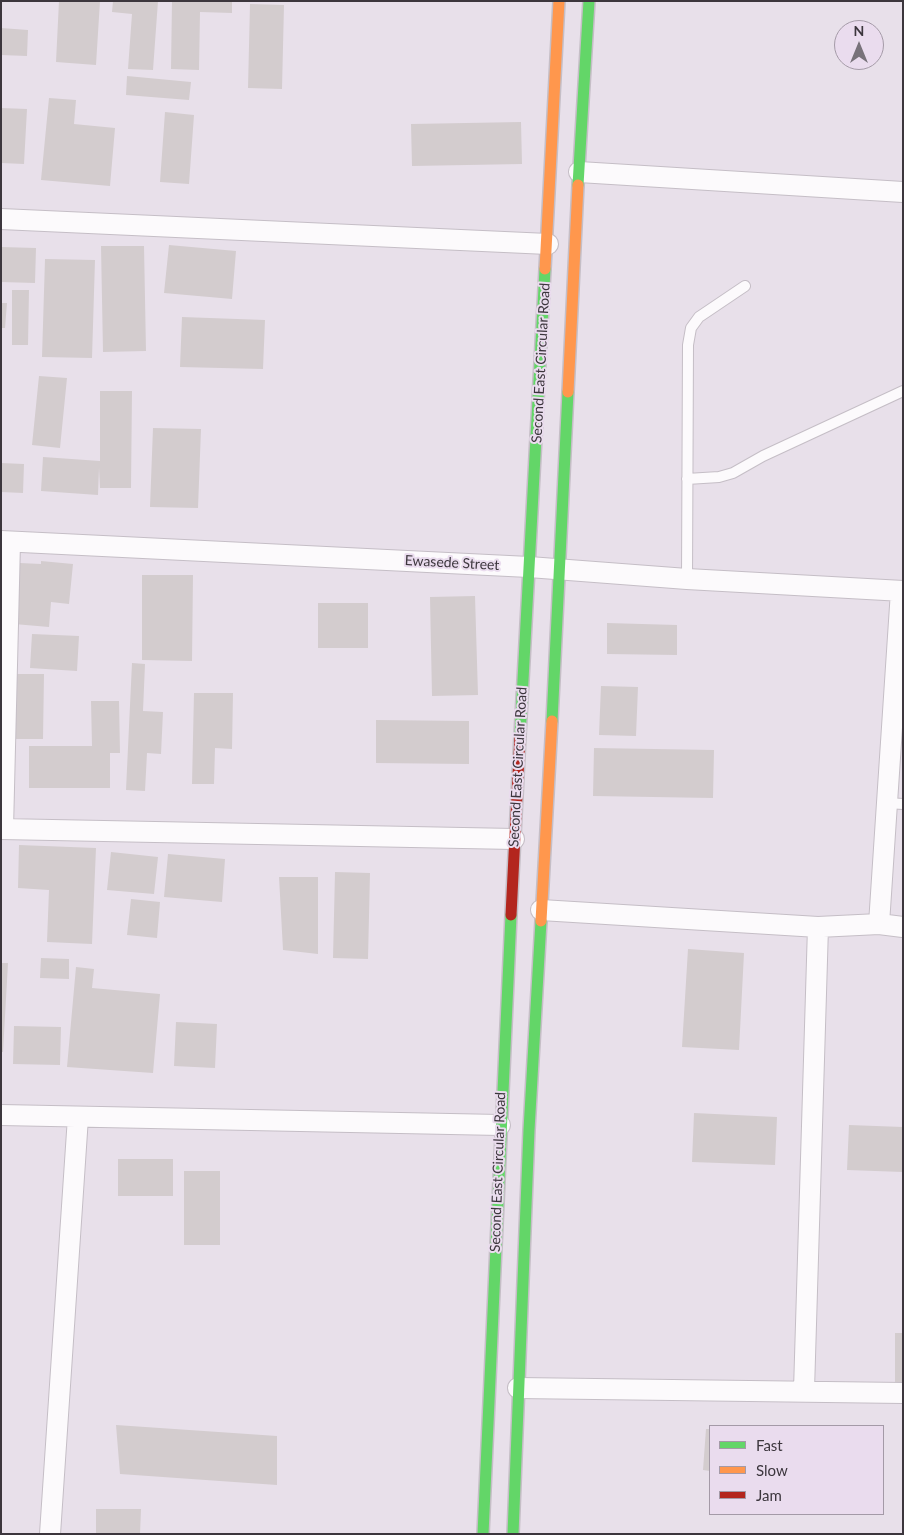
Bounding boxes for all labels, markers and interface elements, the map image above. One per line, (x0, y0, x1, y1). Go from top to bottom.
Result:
north arrow (834, 20, 884, 70)
text: N (854, 22, 864, 39)
street label: Second East Circular Road (528, 283, 554, 443)
street label: Ewasede Street (404, 552, 500, 574)
street label: Second East Circular Road (505, 687, 531, 847)
street label: Second East Circular Road (487, 1092, 509, 1252)
legend (709, 1425, 884, 1515)
text: Fast (756, 1436, 783, 1454)
text: Slow (756, 1461, 788, 1479)
text: Jam (756, 1486, 782, 1504)

